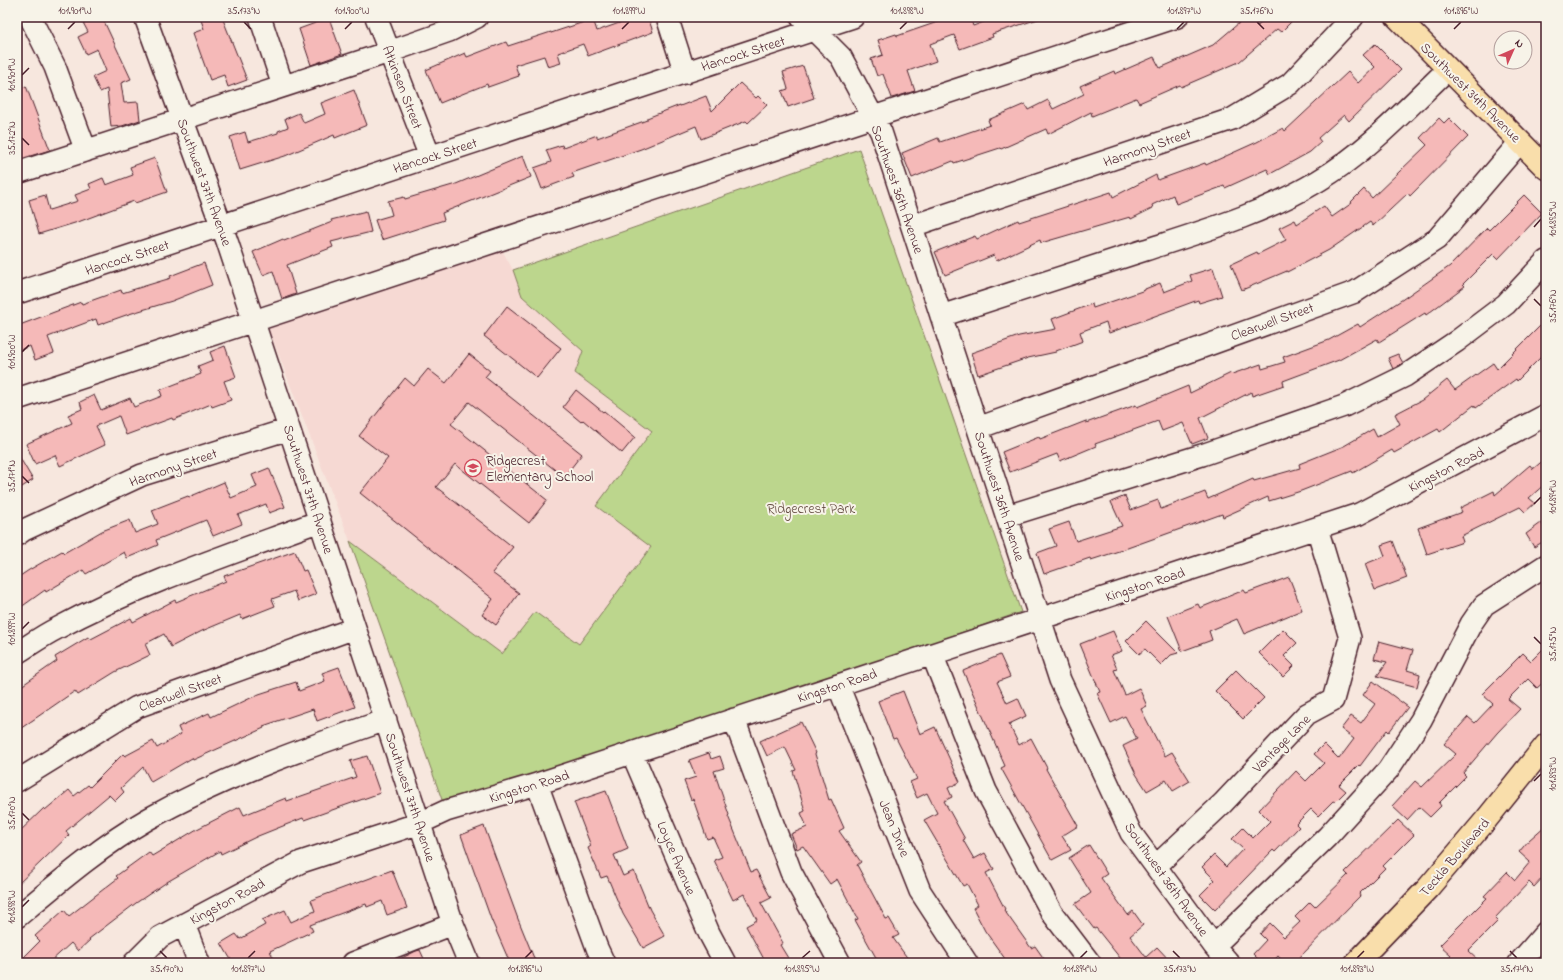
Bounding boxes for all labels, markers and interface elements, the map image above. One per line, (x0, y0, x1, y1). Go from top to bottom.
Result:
text: 101.901°W (58, 4, 92, 19)
text: 35.173°N (228, 4, 261, 19)
text: 101.900°W (335, 4, 370, 19)
text: 101.899°W (613, 4, 646, 19)
text: 101.898°W (890, 4, 924, 19)
text: 101.897°W (1167, 4, 1201, 19)
text: 35.176°N (1240, 4, 1274, 19)
text: 101.896°W (1444, 4, 1478, 19)
north arrow (1493, 30, 1533, 70)
street label: Hancock Street (699, 31, 788, 78)
text: N (1511, 35, 1528, 52)
street label: Southwest 34th Avenue (1415, 38, 1525, 149)
street label: Atkinsen Street (376, 43, 427, 133)
text: 101.901°W (5, 58, 20, 92)
street label: Southwest 37th Avenue (171, 116, 237, 250)
text: 35.172°N (5, 121, 20, 155)
street label: Southwest 36th Avenue (865, 122, 929, 257)
street label: Harmony Street (1101, 123, 1195, 174)
street label: Hancock Street (391, 133, 480, 180)
text: 101.895°W (1546, 201, 1561, 237)
street label: Hancock Street (83, 235, 172, 282)
text: 35.176°N (1546, 289, 1561, 323)
street label: Clearwell Street (1228, 298, 1317, 347)
text: 101.900°W (5, 334, 20, 369)
street label: Southwest 37th Avenue (277, 422, 339, 557)
street label: Southwest 36th Avenue (968, 429, 1030, 565)
street label: Kingston Road (1405, 442, 1489, 499)
street label: Harmony Street (127, 443, 221, 494)
place label: Ridgecrest Elementary School (486, 451, 593, 489)
school or university icon: Ridgecrest Elementary School (463, 458, 483, 478)
text: 35.171°N (5, 460, 20, 492)
text: 101.894°W (1546, 480, 1561, 514)
park label: Ridgecrest Park (767, 499, 856, 521)
street label: Kingston Road (1103, 563, 1188, 609)
text: 101.899°W (5, 612, 20, 645)
text: 35.175°N (1546, 627, 1561, 661)
street label: Kingston Road (795, 664, 880, 710)
street label: Clearwell Street (136, 669, 225, 718)
street label: Vantage Lane (1247, 710, 1317, 780)
street label: Southwest 37th Avenue (379, 730, 441, 865)
text: 101.893°W (1546, 757, 1561, 791)
street label: Kingston Road (487, 765, 572, 810)
text: 35.170°N (5, 796, 20, 829)
street label: Jean Drive (873, 797, 915, 861)
street label: Teckla Boulevard (1415, 814, 1495, 902)
street label: Loyce Avenue (650, 818, 701, 900)
street label: Southwest 36th Avenue (1118, 819, 1214, 942)
street label: Kingston Road (186, 874, 270, 932)
text: 101.898°W (5, 890, 20, 924)
text: 35.170°N (151, 962, 184, 977)
text: 101.897°W (231, 962, 265, 977)
text: 101.896°W (508, 962, 542, 977)
text: 101.895°W (784, 962, 820, 977)
text: 101.894°W (1063, 962, 1097, 977)
text: 35.173°N (1164, 962, 1197, 977)
text: 101.893°W (1340, 962, 1374, 977)
text: 35.174°N (1501, 962, 1534, 977)

